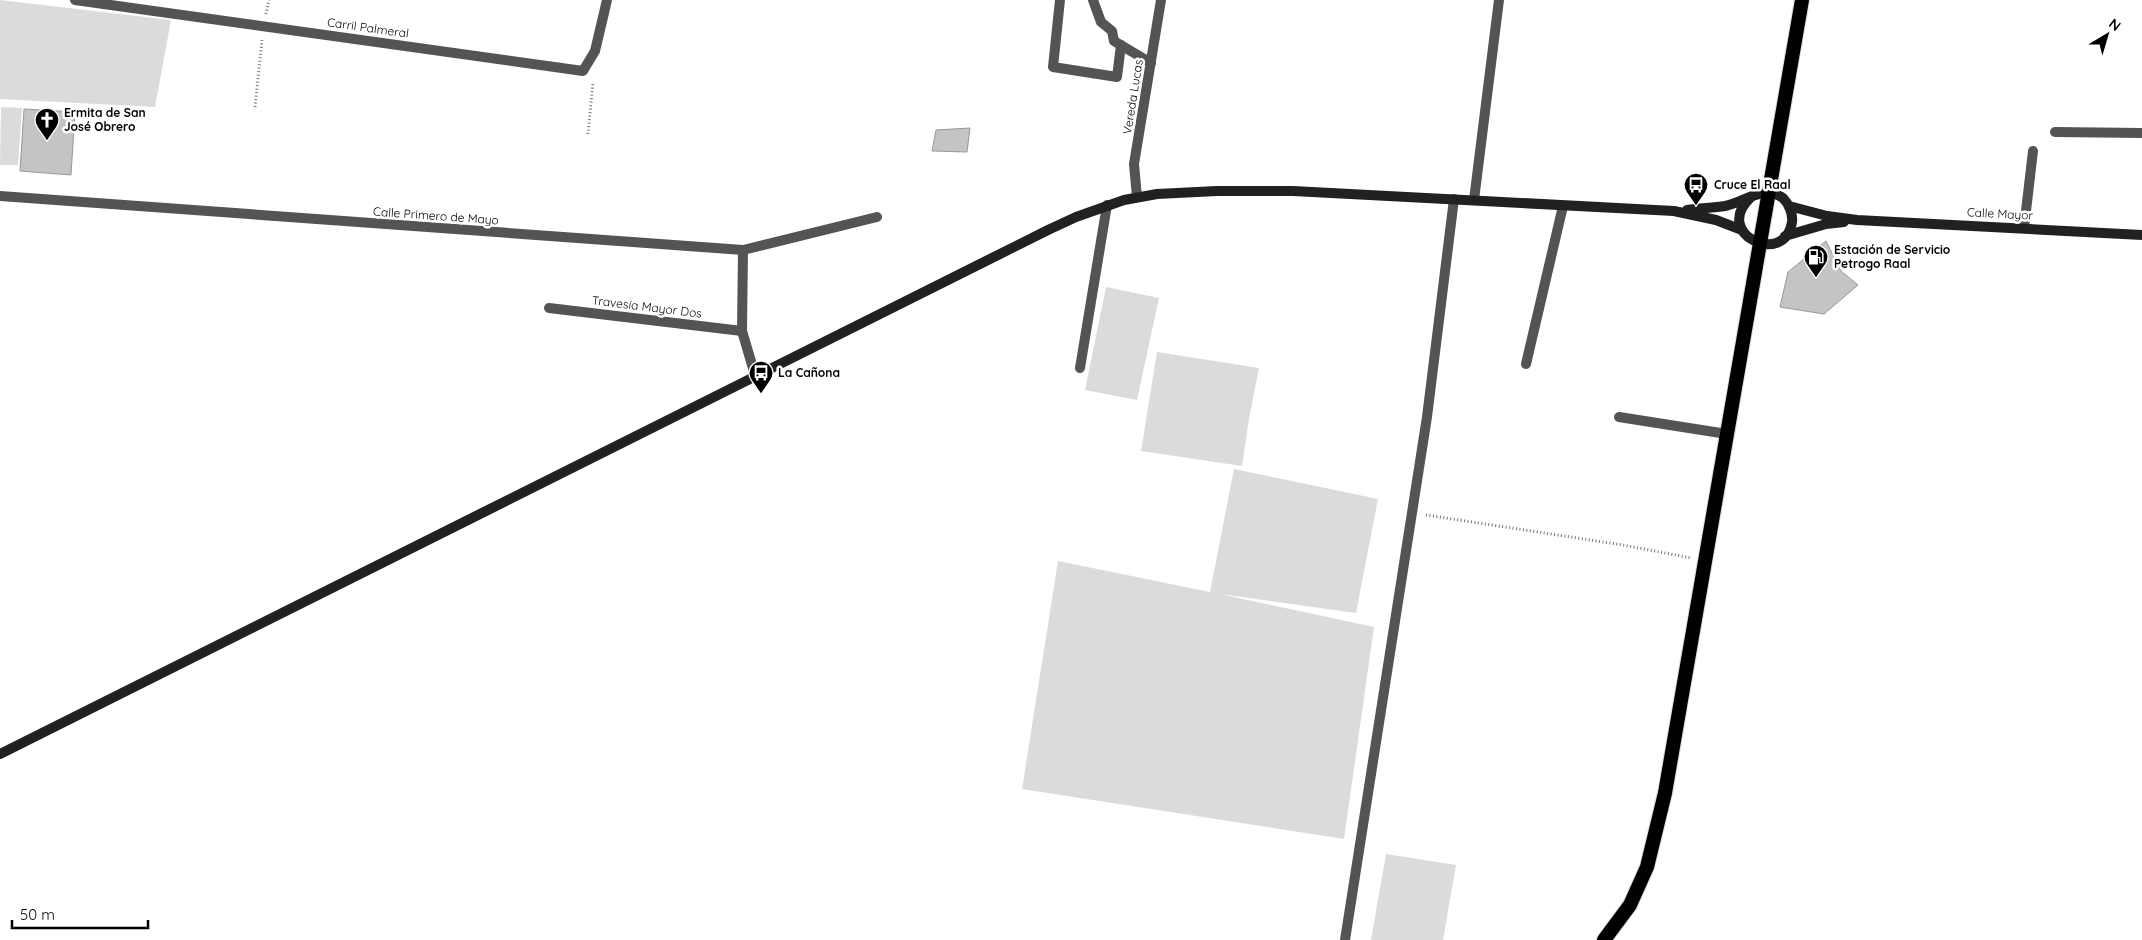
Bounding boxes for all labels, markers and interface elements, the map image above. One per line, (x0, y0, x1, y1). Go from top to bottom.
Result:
north arrow (2082, 10, 2132, 60)
street label: Carril Palmeral (326, 14, 410, 41)
text: N (2105, 14, 2125, 35)
street label: Vereda Lucas (1119, 58, 1146, 136)
place label: Ermita de San José Obrero (64, 105, 146, 134)
church icon: Ermita de San José Obrero (34, 107, 60, 141)
bus stop icon: Cruce El Raal (1683, 172, 1709, 206)
place label: Cruce El Raal (1714, 177, 1791, 192)
street label: Calle Primero de Mayo (373, 204, 499, 227)
street label: Calle Mayor (1966, 204, 2034, 223)
place label: Estación de Servicio Petrogo Raal (1834, 242, 1951, 271)
fuel station icon: Estación de Servicio Petrogo Raal (1803, 244, 1829, 278)
street label: Travesía Mayor Dos (591, 292, 703, 321)
bus stop icon: La Cañona (748, 360, 774, 394)
place label: La Cañona (778, 365, 840, 380)
scale bar (12, 898, 149, 930)
text: 50 m (20, 905, 55, 924)

